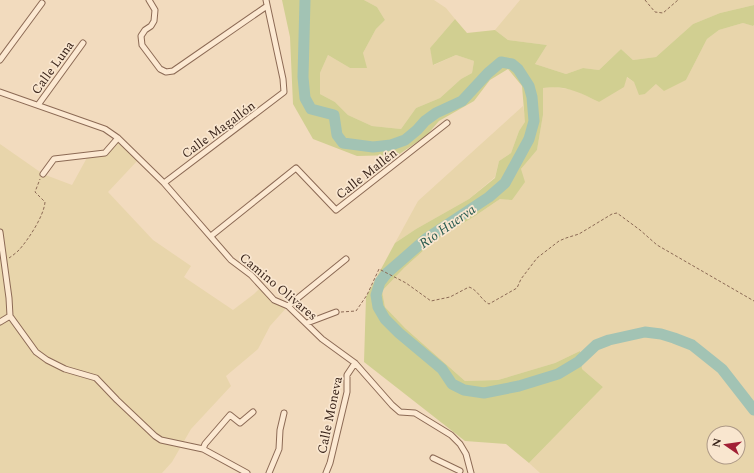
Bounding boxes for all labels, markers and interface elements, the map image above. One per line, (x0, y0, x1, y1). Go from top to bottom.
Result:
street label: Calle Luna (26, 36, 80, 99)
street label: Calle Magallón (177, 96, 260, 164)
street label: Calle Mallén (332, 143, 402, 204)
water label: Río Huerva (415, 199, 480, 254)
street label: Camino Olivares (235, 248, 322, 326)
street label: Calle Moneva (312, 374, 348, 456)
north arrow (706, 425, 746, 465)
text: N (707, 437, 726, 449)

